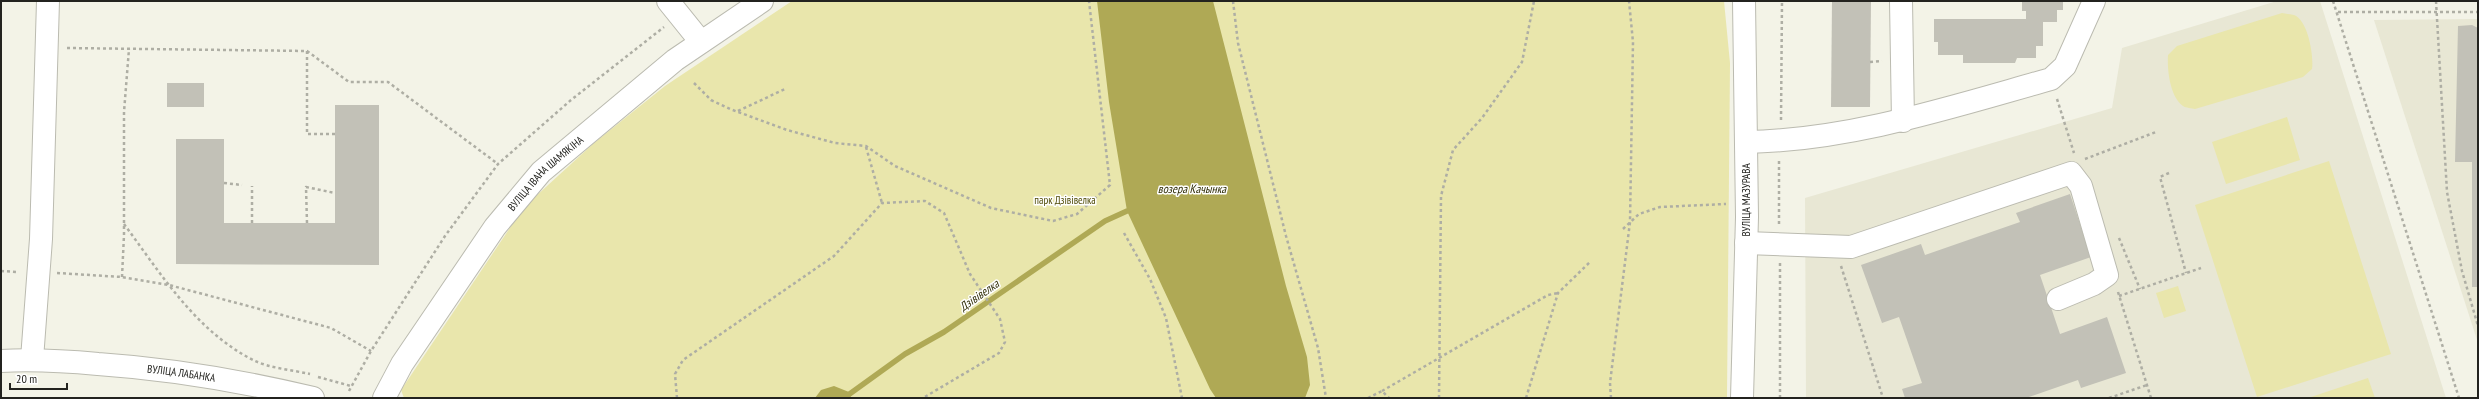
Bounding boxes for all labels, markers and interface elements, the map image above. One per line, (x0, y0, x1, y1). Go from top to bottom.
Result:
street label: ВУЛІЦА ІВАНА ШАМЯКІНА (504, 132, 587, 214)
street label: ВУЛІЦА МАЗУРАВА (1739, 163, 1753, 237)
water label: возера Качынка (1158, 181, 1227, 196)
park label: парк Дзівівелка (1034, 193, 1096, 207)
water label: Дзівівелка (956, 275, 1003, 315)
street label: ВУЛІЦА ЛАБАНКА (146, 361, 217, 385)
scale bar (10, 365, 67, 391)
text: 20 m (16, 371, 37, 386)

